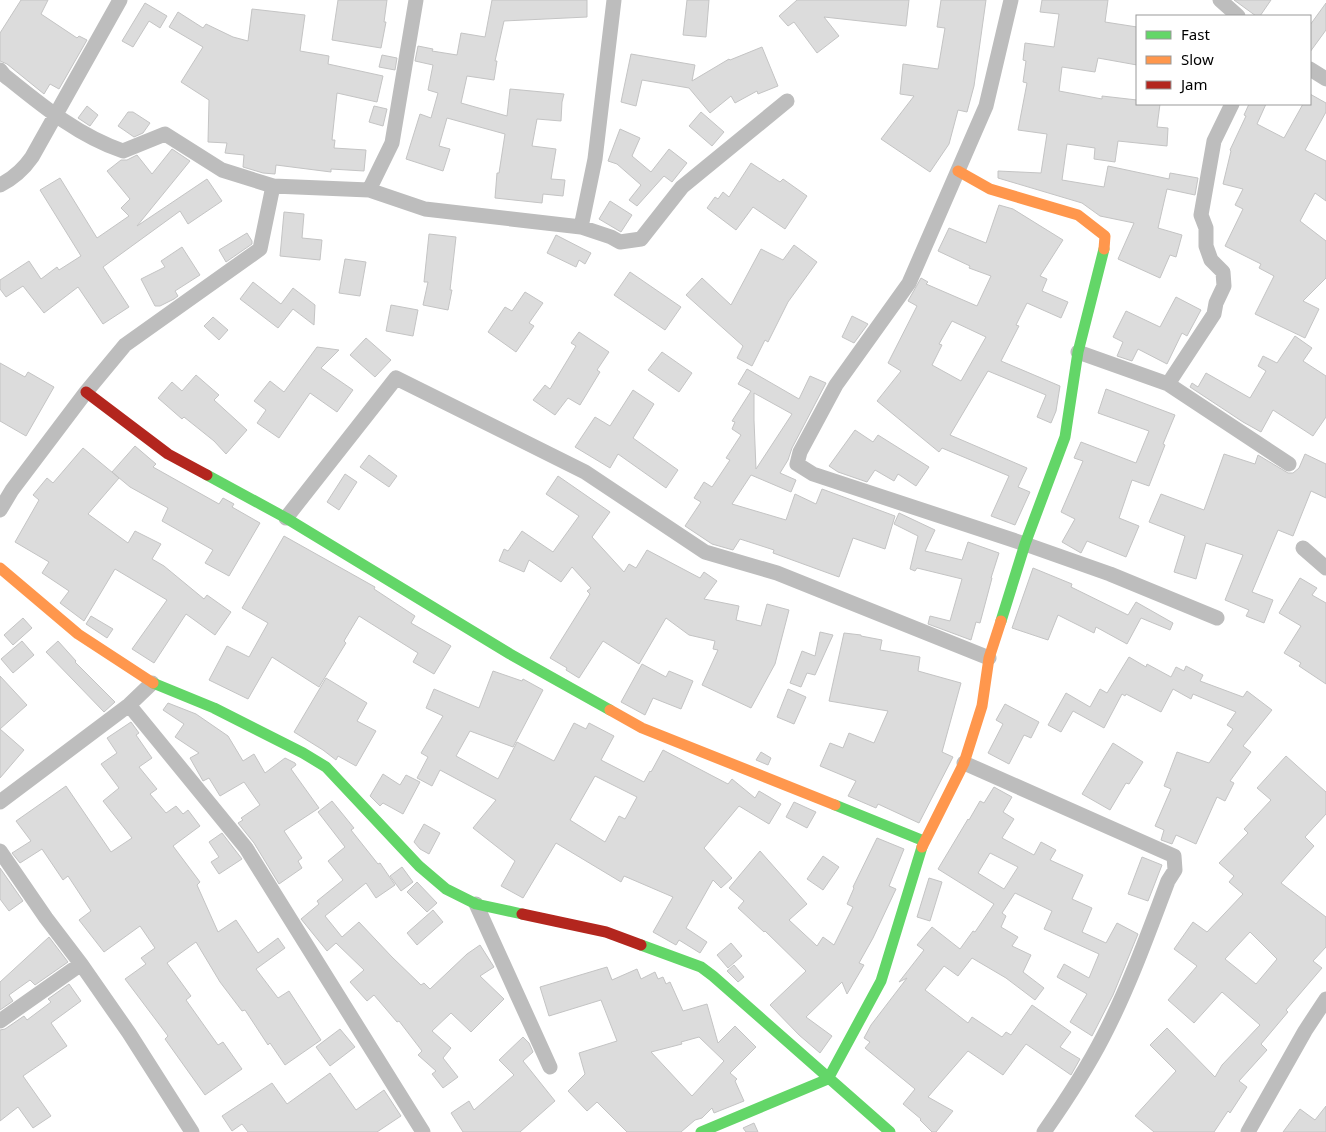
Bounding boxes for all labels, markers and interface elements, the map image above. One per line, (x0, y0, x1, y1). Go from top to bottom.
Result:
legend (1136, 15, 1311, 105)
text: Fast (1181, 24, 1210, 44)
text: Slow (1181, 49, 1214, 69)
text: Jam (1179, 74, 1208, 94)

